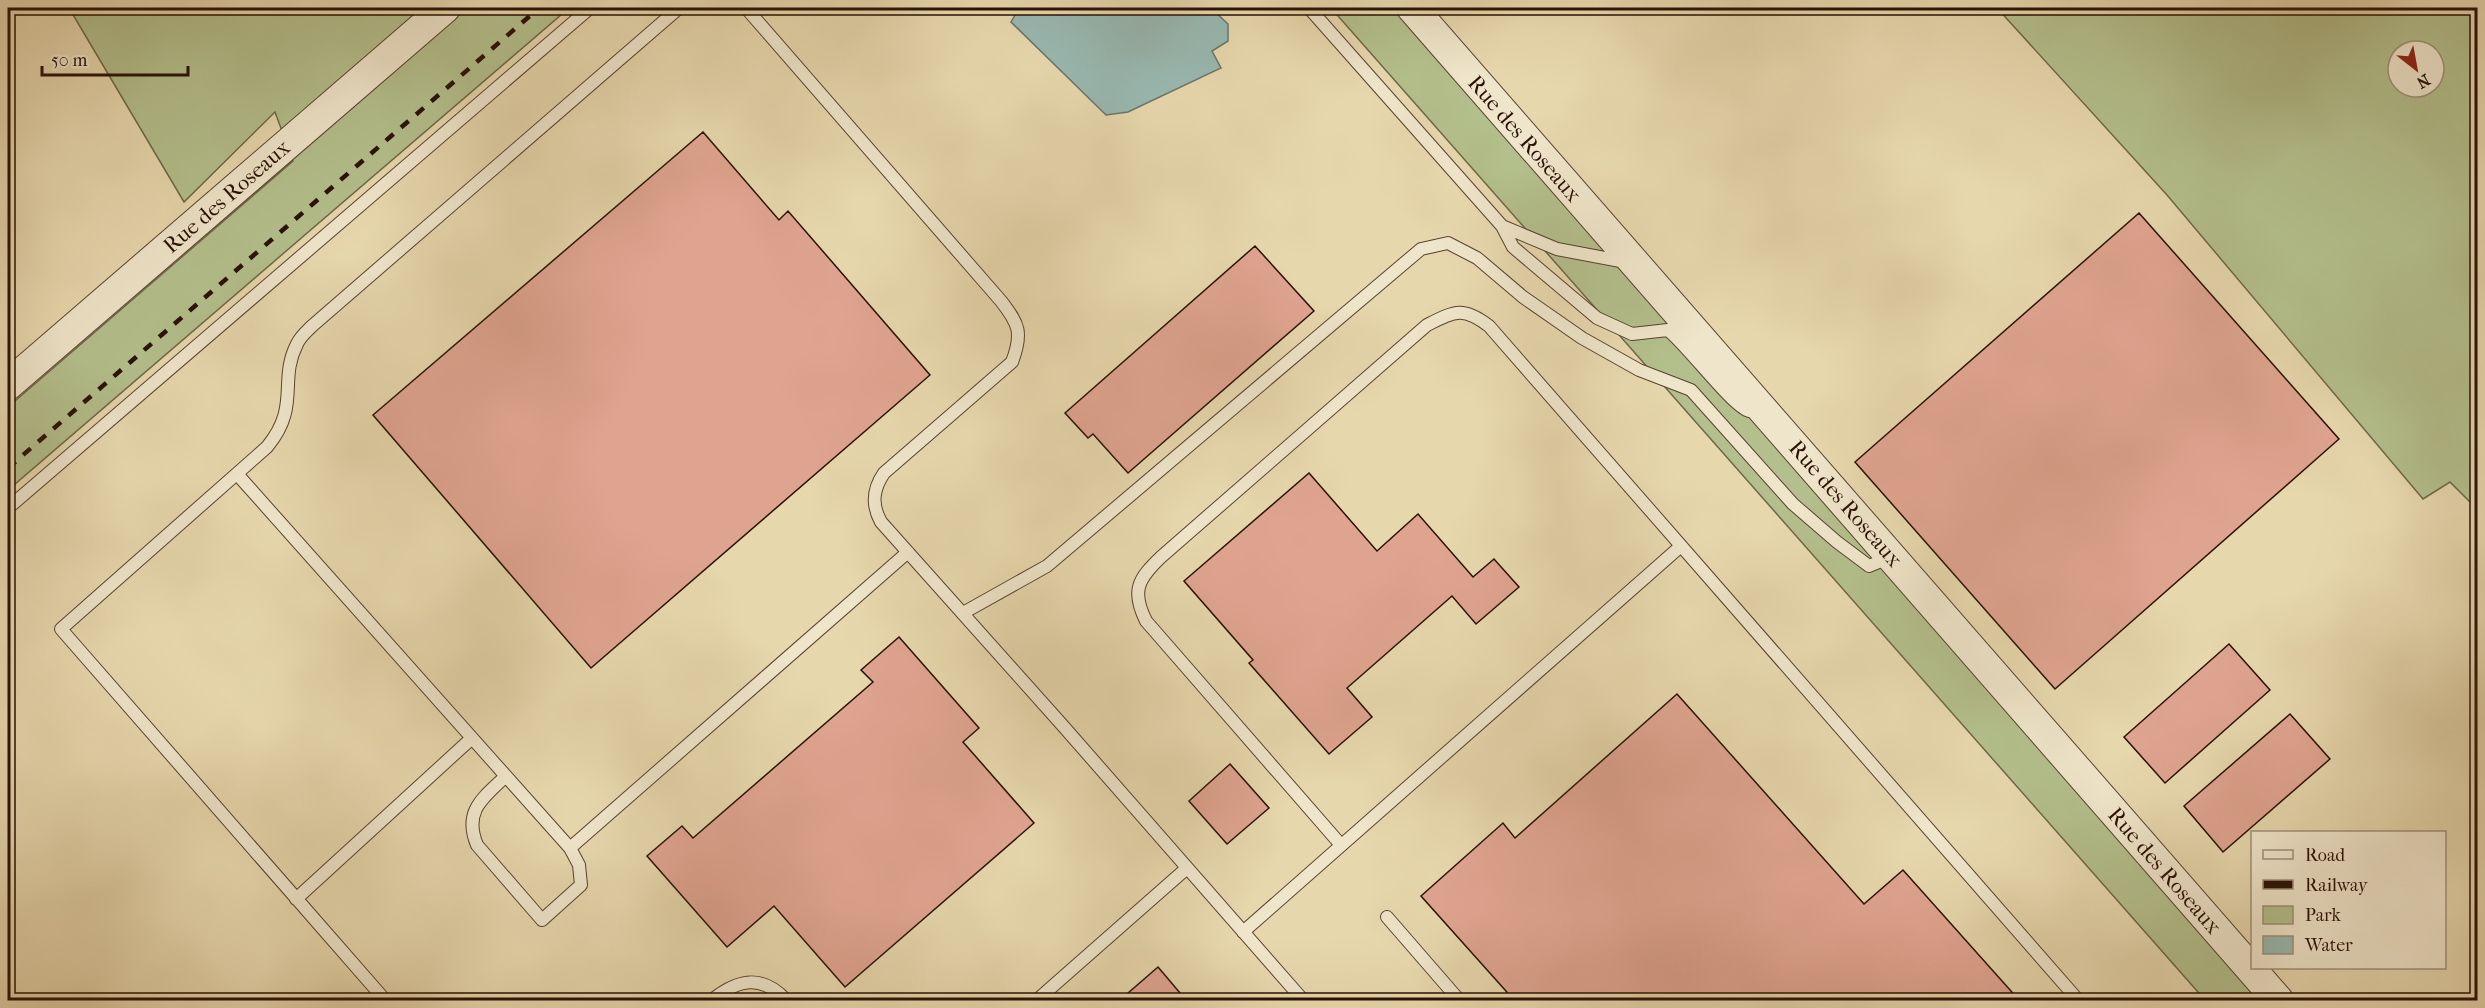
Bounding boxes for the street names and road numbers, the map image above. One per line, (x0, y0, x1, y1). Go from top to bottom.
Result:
street label: Rue des Roseaux (1462, 70, 1587, 208)
street label: Rue des Roseaux (158, 134, 296, 259)
street label: Rue des Roseaux (1783, 435, 1908, 573)
street label: Rue des Roseaux (2102, 802, 2227, 940)

